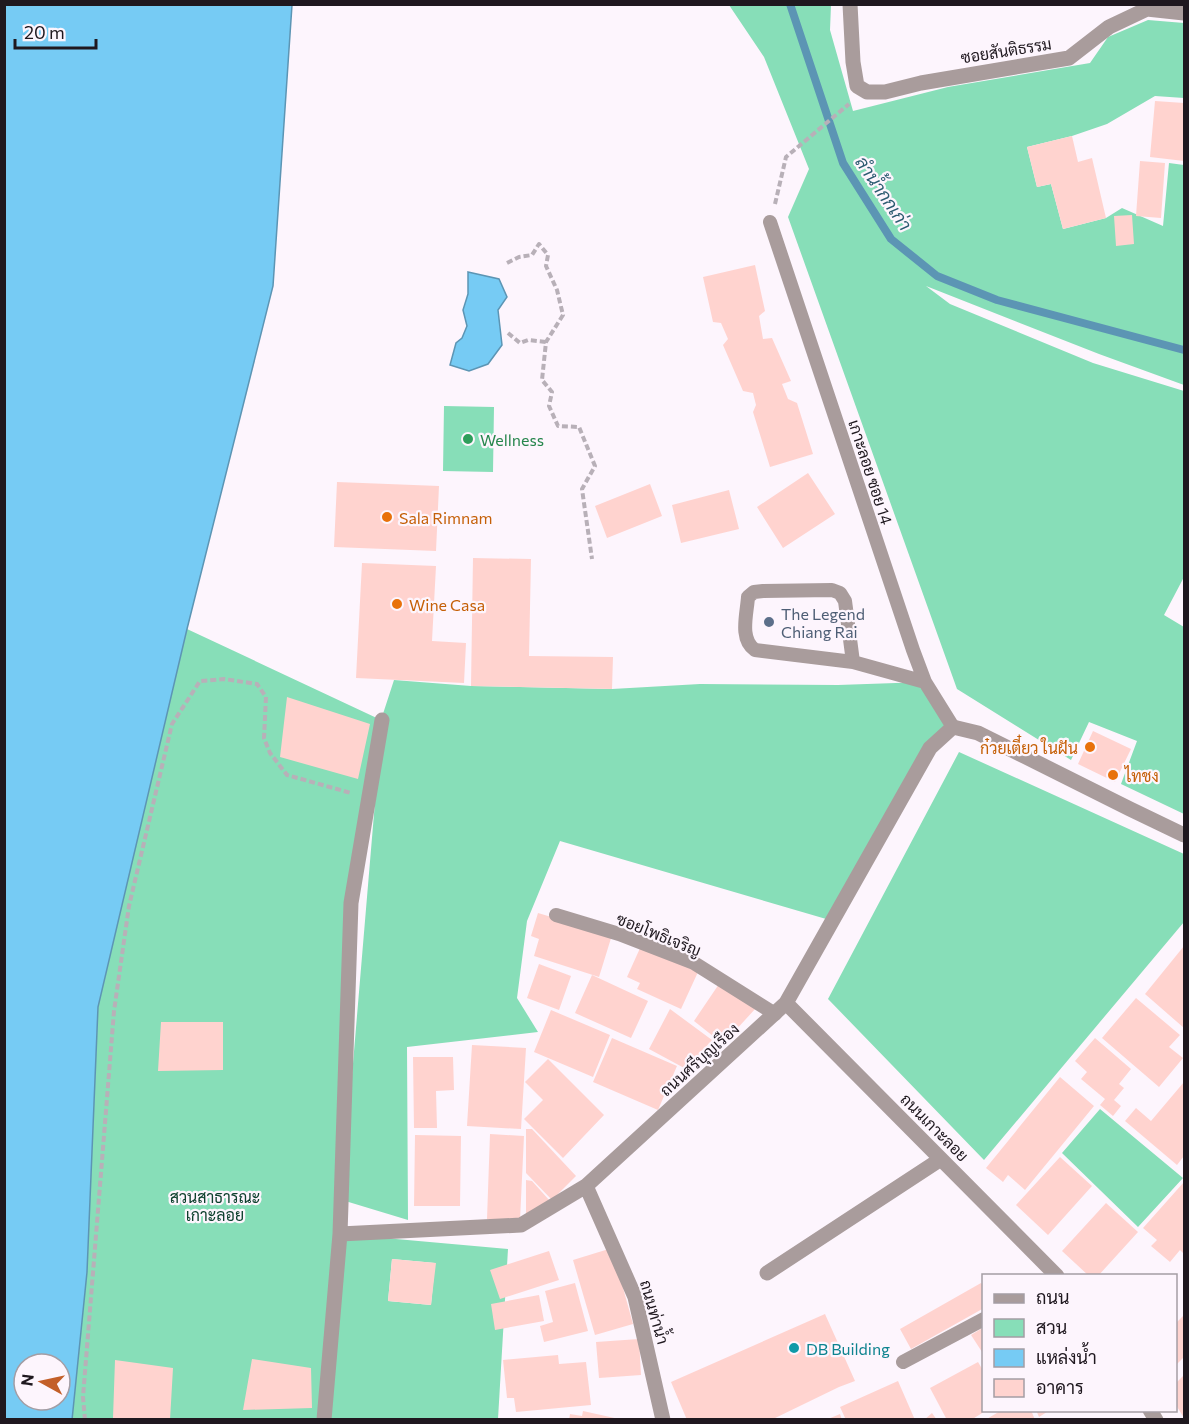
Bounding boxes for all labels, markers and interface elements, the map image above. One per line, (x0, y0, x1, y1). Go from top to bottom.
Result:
scale bar (15, 12, 96, 50)
text: 20 m (24, 21, 65, 43)
street label: ซอยสันติธรรม (959, 33, 1053, 67)
water label: ลำน้ำกกเก่า (851, 149, 920, 235)
street label: เกาะลอย ซอย 14 (845, 417, 897, 527)
place label: Wellness (480, 430, 544, 449)
marker: Wellness (461, 432, 475, 446)
place label: Sala Rimnam (399, 508, 493, 527)
marker: Sala Rimnam (380, 510, 394, 524)
place label: Wine Casa (409, 595, 485, 614)
marker: Wine Casa (390, 597, 404, 611)
place label: The Legend Chiang Rai (781, 604, 865, 641)
marker: The Legend Chiang Rai (762, 615, 776, 629)
place label: ก๋วยเตี๋ยว ในฝัน (980, 734, 1078, 757)
marker: ก๋วยเตี๋ยว ในฝัน (1083, 740, 1097, 754)
place label: ไทชง (1123, 765, 1159, 785)
marker: ไทชง (1106, 768, 1120, 782)
street label: ซอยโพธิเจริญ (614, 907, 704, 961)
street label: ถนนศรีบุญเรือง (655, 1018, 745, 1102)
street label: ถนนเกาะลอย (897, 1089, 973, 1165)
park label: สวนสาธารณะ เกาะลอย (170, 1187, 260, 1224)
legend (982, 1274, 1177, 1412)
street label: ถนนท่าน้ำ (637, 1277, 677, 1346)
text: ถนน (1036, 1286, 1069, 1308)
text: สวน (1036, 1316, 1067, 1338)
place label: DB Building (806, 1339, 890, 1358)
marker: DB Building (787, 1341, 801, 1355)
text: แหล่งน้ำ (1036, 1342, 1097, 1368)
north arrow (12, 1352, 72, 1412)
text: N (16, 1373, 37, 1387)
text: อาคาร (1036, 1376, 1084, 1398)

